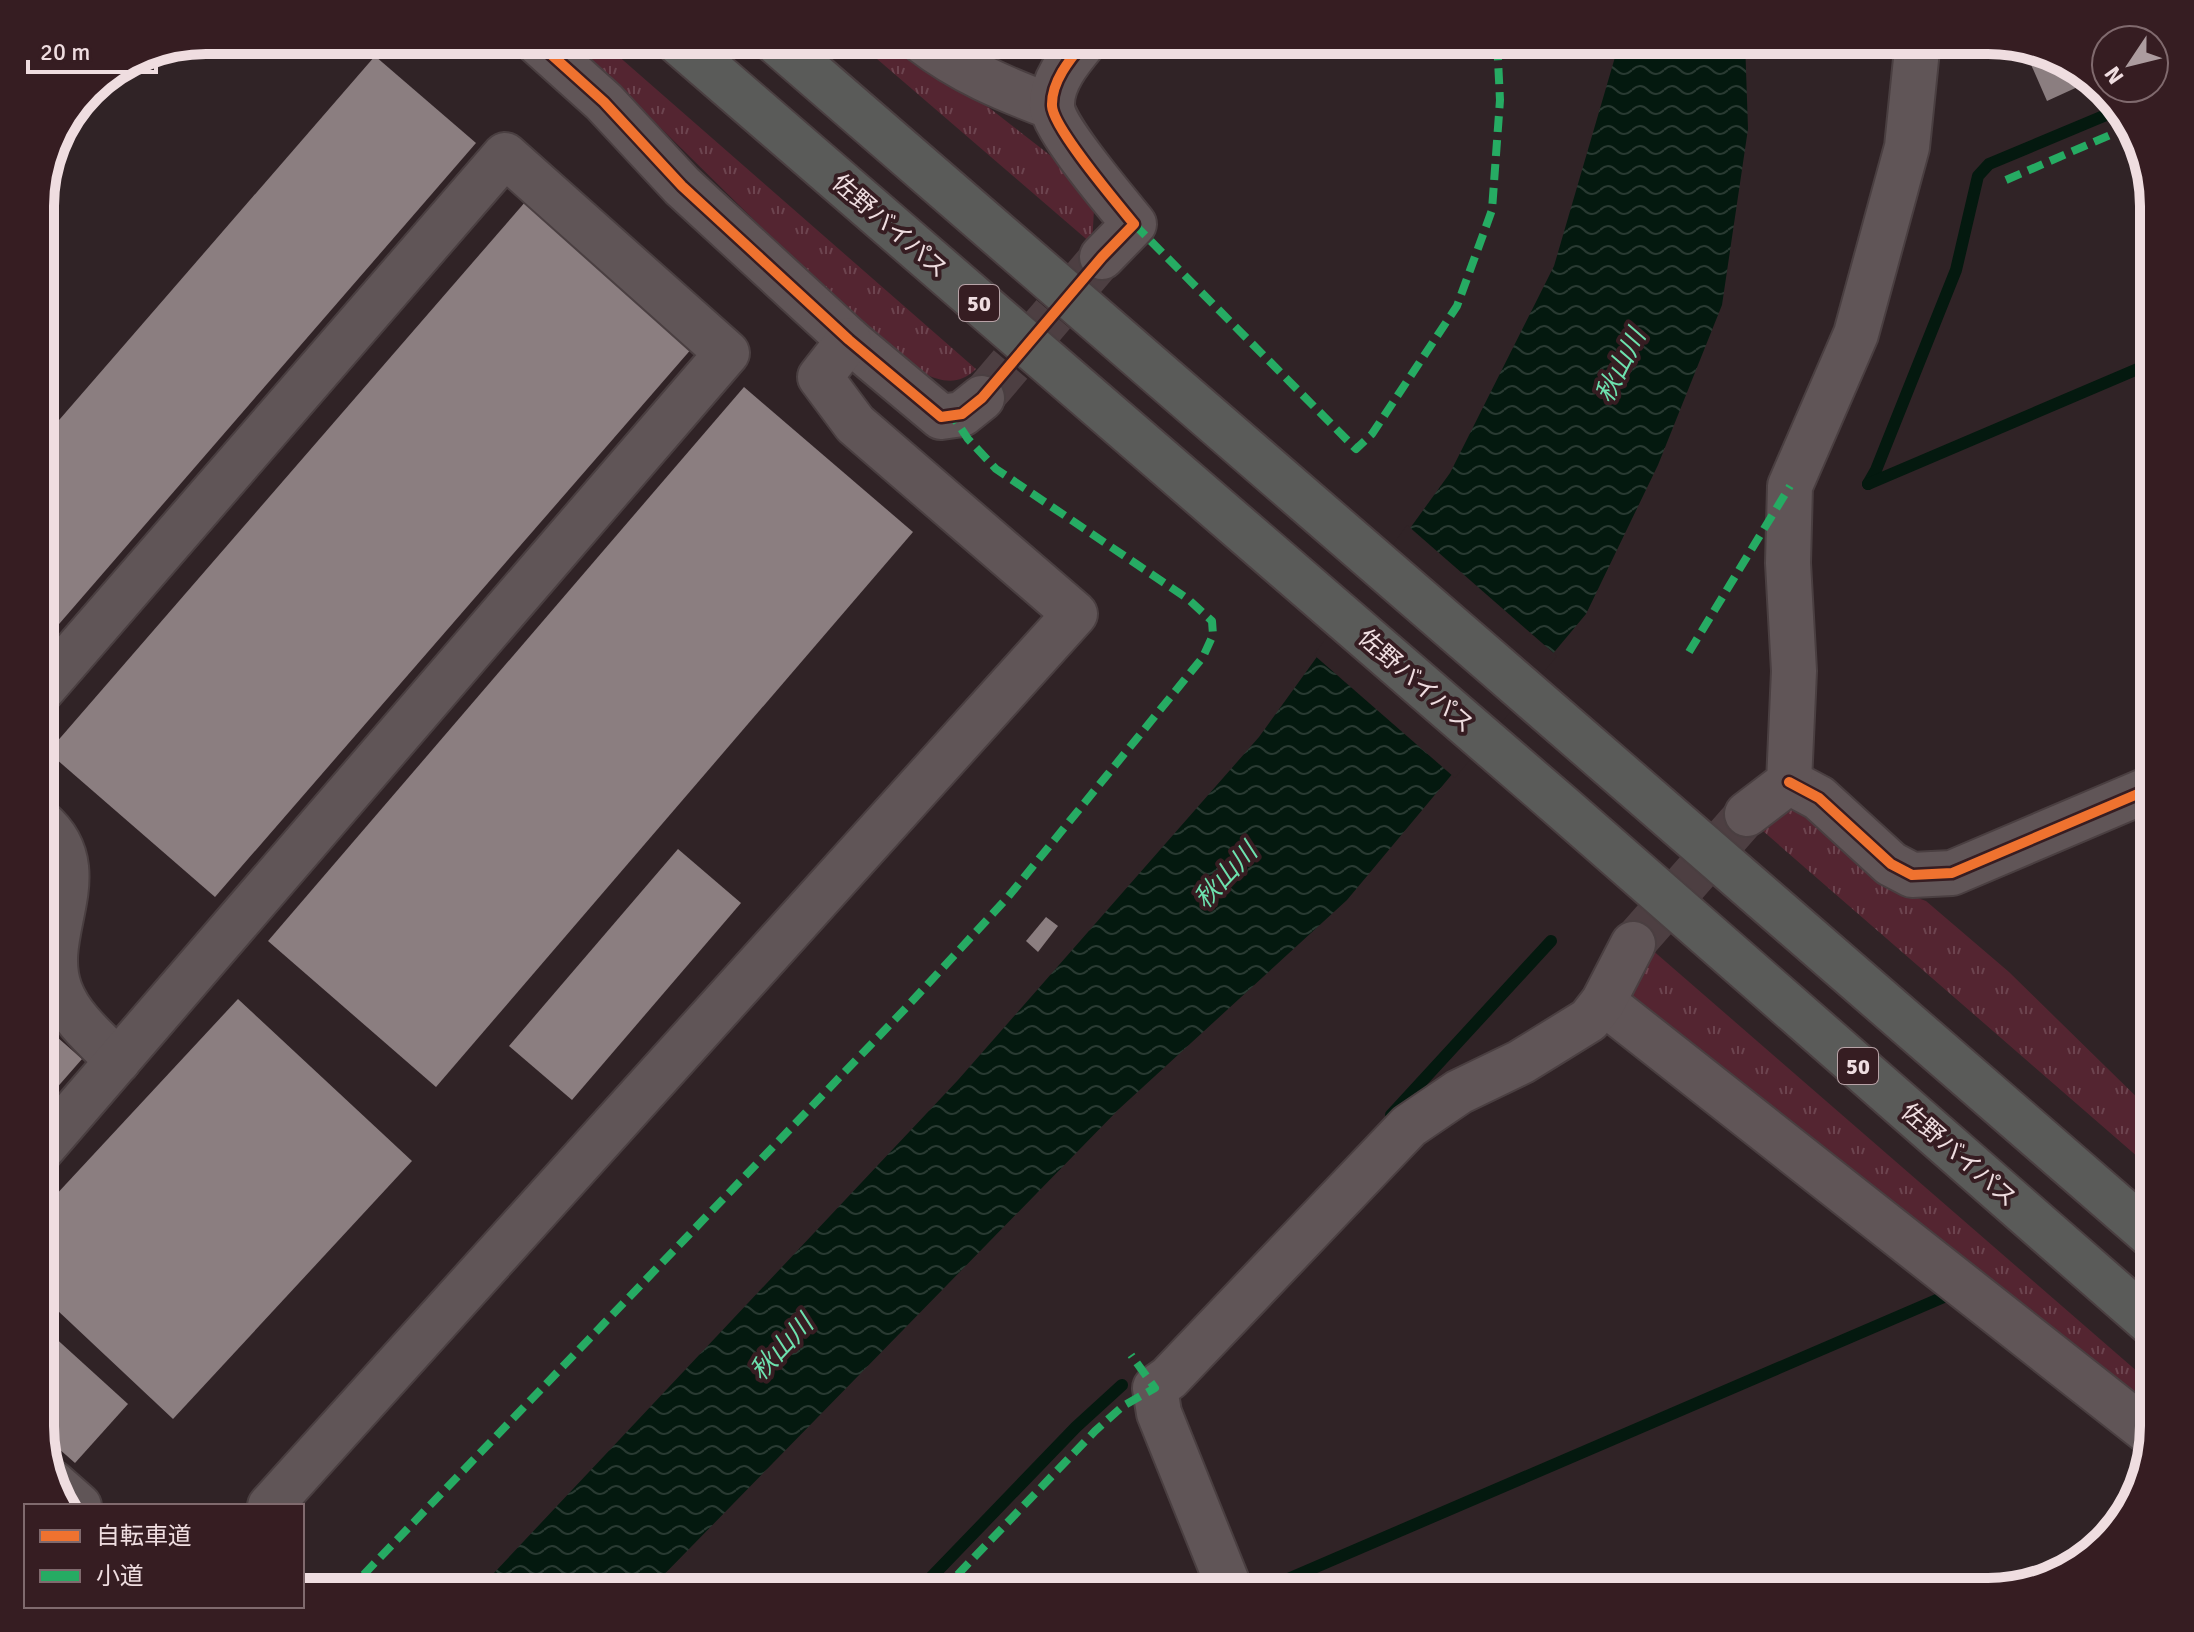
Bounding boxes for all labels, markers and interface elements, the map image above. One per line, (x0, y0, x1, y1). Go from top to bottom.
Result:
scale bar (28, 24, 156, 74)
north arrow (2090, 24, 2170, 104)
text: 20 m (40, 37, 90, 67)
text: N (2099, 61, 2129, 89)
street label: 佐野バイパス (826, 168, 954, 284)
road number: 50 (959, 285, 999, 321)
water label: 秋山川 (1589, 321, 1654, 408)
street label: 佐野バイパス (1352, 623, 1480, 739)
water label: 秋山川 (1188, 834, 1266, 915)
road number: 50 (1838, 1048, 1878, 1084)
street label: 佐野バイパス (1895, 1097, 2023, 1213)
water label: 秋山川 (744, 1306, 822, 1387)
legend (24, 1504, 304, 1608)
text: 自転車道 (96, 1521, 192, 1551)
text: 小道 (96, 1561, 144, 1591)

